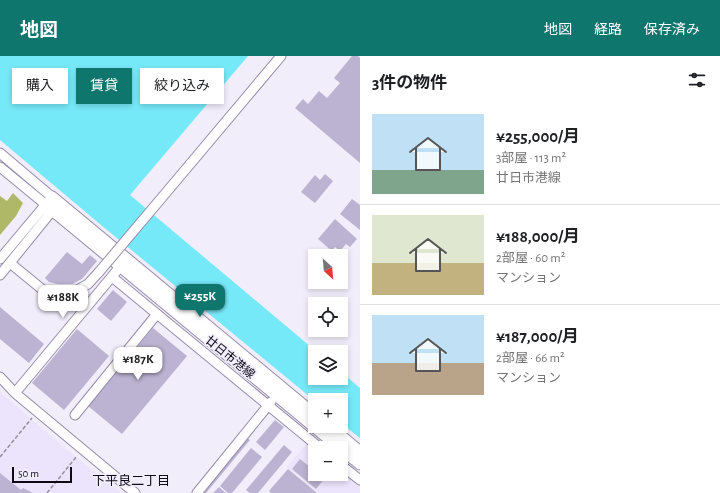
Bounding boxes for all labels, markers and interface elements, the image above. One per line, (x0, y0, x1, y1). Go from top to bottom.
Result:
text: 地図 (20, 21, 58, 40)
text: 地図 (544, 23, 572, 37)
text: 経路 (594, 23, 622, 37)
text: 保存済み (644, 23, 700, 37)
chip: 購入 (12, 68, 68, 104)
chip: 賃貸 (76, 68, 132, 104)
chip: 絞り込み (140, 68, 224, 104)
icon: filters (686, 69, 708, 91)
text: 3件の物件 (372, 74, 447, 91)
text: ¥255,000/月 (496, 128, 580, 145)
icon: home (404, 130, 452, 178)
text: 3部屋 · 113 m² (496, 152, 566, 165)
text: 廿日市港線 (496, 172, 561, 185)
text: ¥188,000/月 (496, 228, 580, 245)
icon: home (404, 231, 452, 279)
north arrow (308, 249, 348, 289)
map controls (308, 249, 348, 481)
text: 2部屋 · 60 m² (496, 252, 565, 265)
text: マンション (496, 272, 561, 285)
pin: ¥255K (172, 284, 228, 318)
pin: ¥188K (35, 285, 91, 319)
text: ¥255K (184, 290, 216, 303)
text: ¥188K (47, 291, 79, 304)
button: locate (308, 297, 348, 337)
text: ¥187,000/月 (496, 328, 579, 345)
icon: home (404, 331, 452, 379)
street label: 廿日市港線 (203, 333, 258, 381)
button: layers (308, 345, 348, 385)
pin: ¥187K (110, 347, 166, 381)
text: 2部屋 · 66 m² (496, 352, 564, 365)
text: ¥187K (122, 353, 154, 366)
text: マンション (496, 372, 561, 385)
button: + (308, 393, 348, 433)
button: − (308, 441, 348, 481)
scale bar (12, 465, 72, 484)
text: 50 m (18, 468, 39, 479)
district label: 下平良二丁目 (92, 474, 170, 488)

